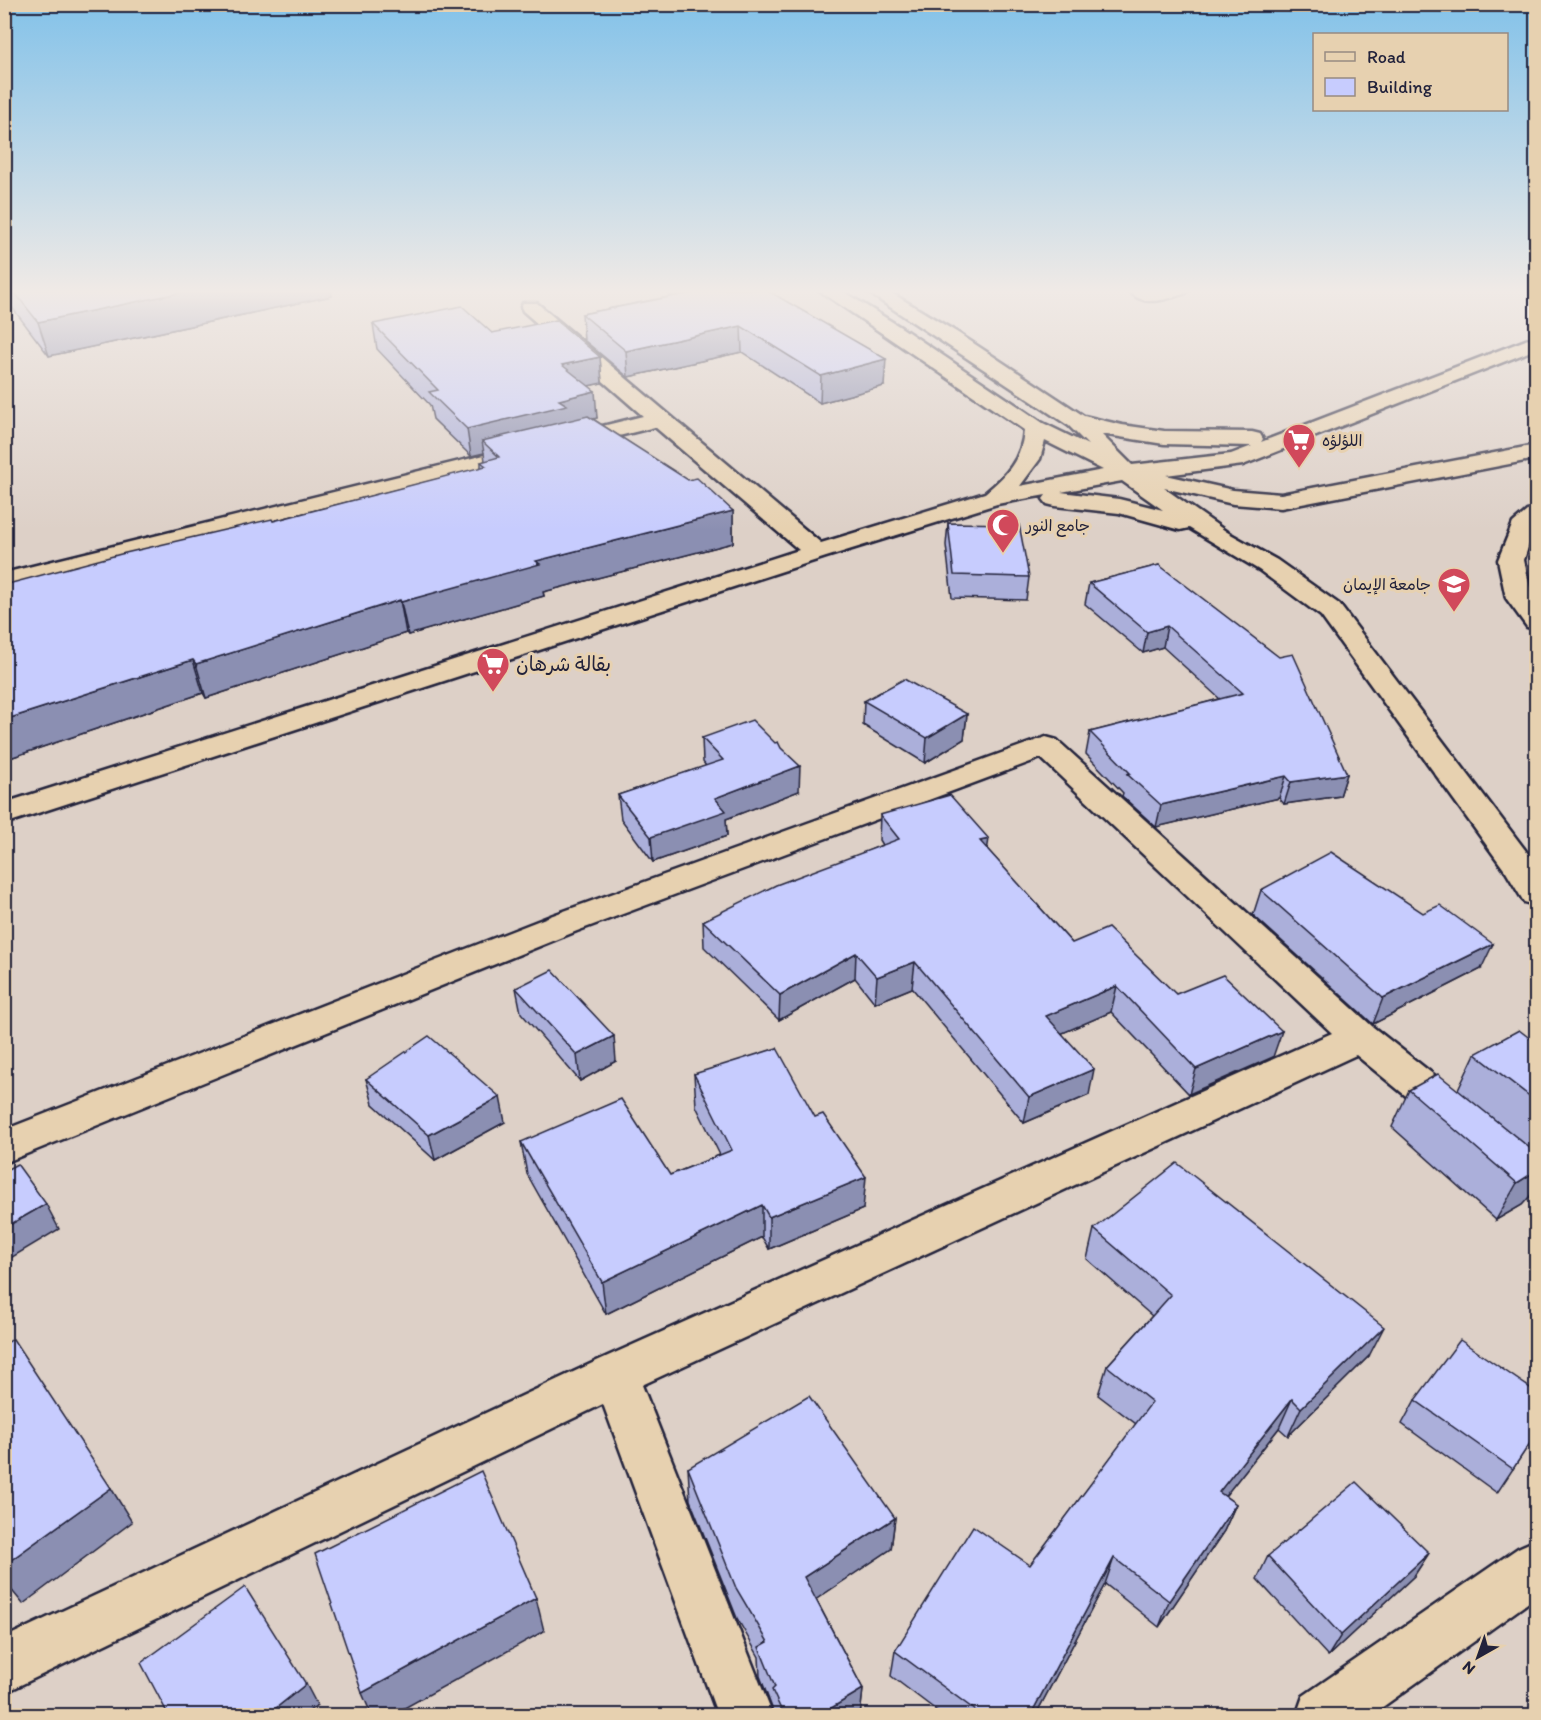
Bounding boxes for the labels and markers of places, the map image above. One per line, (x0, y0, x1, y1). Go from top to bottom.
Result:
supermarket icon: اللؤلؤه (1281, 422, 1317, 469)
place label: اللؤلؤه (1322, 431, 1362, 451)
mosque icon: جامع النور (985, 507, 1021, 554)
place label: جامع النور (1024, 516, 1090, 537)
school or university icon: جامعة الإيمان (1436, 566, 1472, 613)
place label: جامعة الإيمان (1343, 575, 1431, 595)
supermarket icon: بقالة شرهان (475, 646, 511, 693)
place label: بقالة شرهان (516, 652, 611, 676)

